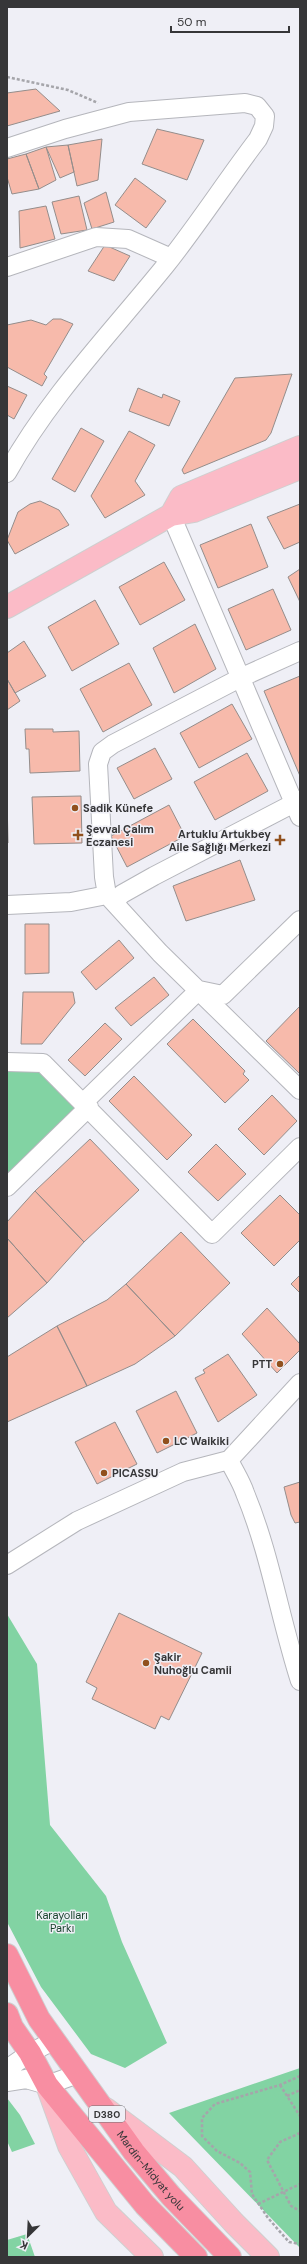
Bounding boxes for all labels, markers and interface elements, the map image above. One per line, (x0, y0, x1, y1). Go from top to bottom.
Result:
scale bar (171, 8, 289, 34)
text: 50 m (177, 14, 206, 30)
place label: Sadik Künefe (83, 801, 153, 815)
marker: Sadik Künefe (70, 803, 80, 813)
place label: Şevval Çalım Eczanesi (86, 822, 154, 849)
place label: Artuklu Artukbey Aile Sağlığı Merkezi (169, 827, 271, 854)
marker: Şevval Çalım Eczanesi (73, 830, 83, 840)
marker: Artuklu Artukbey Aile Sağlığı Merkezi (274, 834, 286, 846)
place label: PTT (252, 1357, 272, 1371)
marker: PTT (275, 1359, 285, 1369)
place label: LC Waikiki (174, 1434, 229, 1448)
marker: LC Waikiki (161, 1436, 171, 1446)
place label: PICASSU (112, 1466, 158, 1480)
marker: PICASSU (99, 1468, 109, 1478)
place label: Şakir Nuhoğlu Camii (154, 1650, 232, 1677)
marker: Şakir Nuhoğlu Camii (141, 1658, 151, 1668)
park label: Karayolları Parkı (36, 1908, 88, 1935)
road number: D380 (89, 2106, 125, 2122)
street label: Mardin-Midyat yolu (114, 2128, 188, 2213)
north arrow (8, 2216, 48, 2256)
text: K (18, 2237, 30, 2253)

